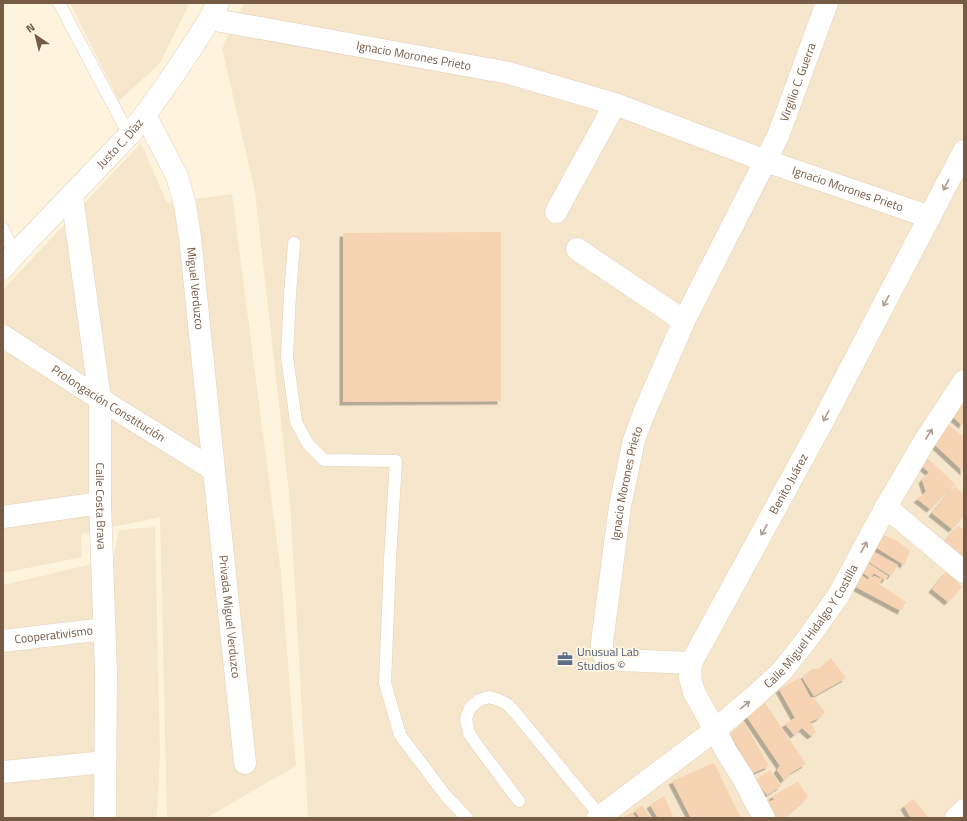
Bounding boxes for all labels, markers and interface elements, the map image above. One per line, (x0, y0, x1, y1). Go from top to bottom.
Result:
north arrow (16, 16, 56, 56)
text: N (23, 19, 38, 37)
street label: Ignacio Morones Prieto (355, 36, 473, 75)
street label: Virgilio C. Guerra (774, 40, 821, 124)
street label: Justo C. Díaz (92, 114, 148, 173)
street label: Ignacio Morones Prieto (790, 161, 906, 216)
one-way arrow (942, 179, 949, 191)
street label: Miguel Verduzco (182, 246, 209, 331)
one-way arrow (882, 294, 889, 306)
street label: Prolongación Constitución (48, 360, 169, 446)
one-way arrow (821, 410, 829, 422)
street label: Ignacio Morones Prieto (606, 423, 647, 542)
one-way arrow (925, 429, 933, 440)
street label: Benito Juárez (764, 450, 813, 518)
street label: Calle Costa Brava (91, 462, 112, 550)
one-way arrow (759, 524, 767, 536)
one-way arrow (861, 541, 869, 553)
street label: Privada Miguel Verduzco (214, 554, 246, 679)
street label: Calle Miguel Hidalgo Y Costilla (759, 560, 863, 693)
street label: Cooperativismo (13, 620, 94, 649)
place label: Unusual Lab Studios © (577, 642, 639, 675)
office icon: Unusual Lab Studios © (556, 650, 574, 668)
one-way arrow (739, 701, 750, 710)

